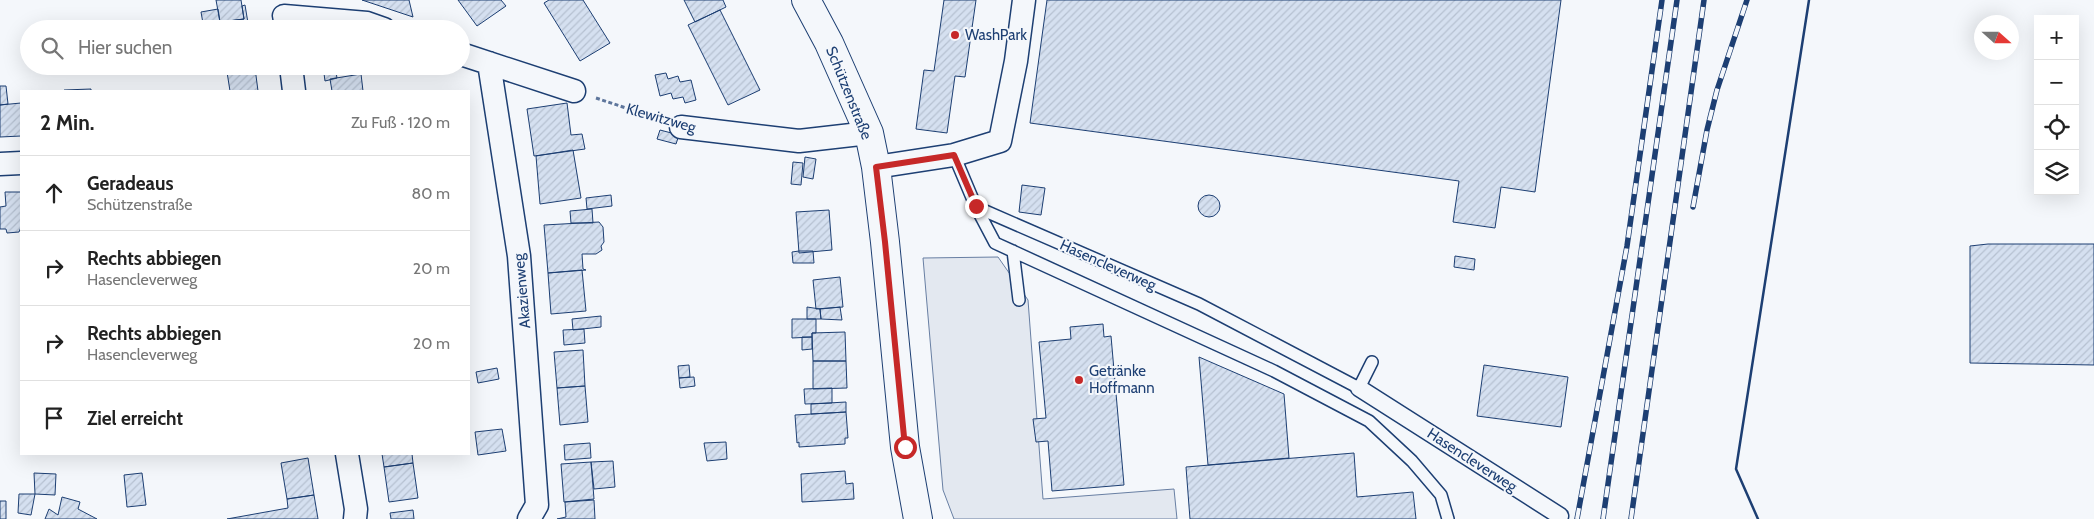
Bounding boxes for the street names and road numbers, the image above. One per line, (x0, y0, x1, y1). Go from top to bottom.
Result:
street label: Schützenstraße (822, 44, 876, 143)
street label: Klewitzweg (624, 99, 698, 137)
street label: Hasencleverweg (1057, 236, 1159, 294)
street label: Akazienweg (510, 252, 534, 329)
street label: Hasencleverweg (1424, 424, 1521, 496)

